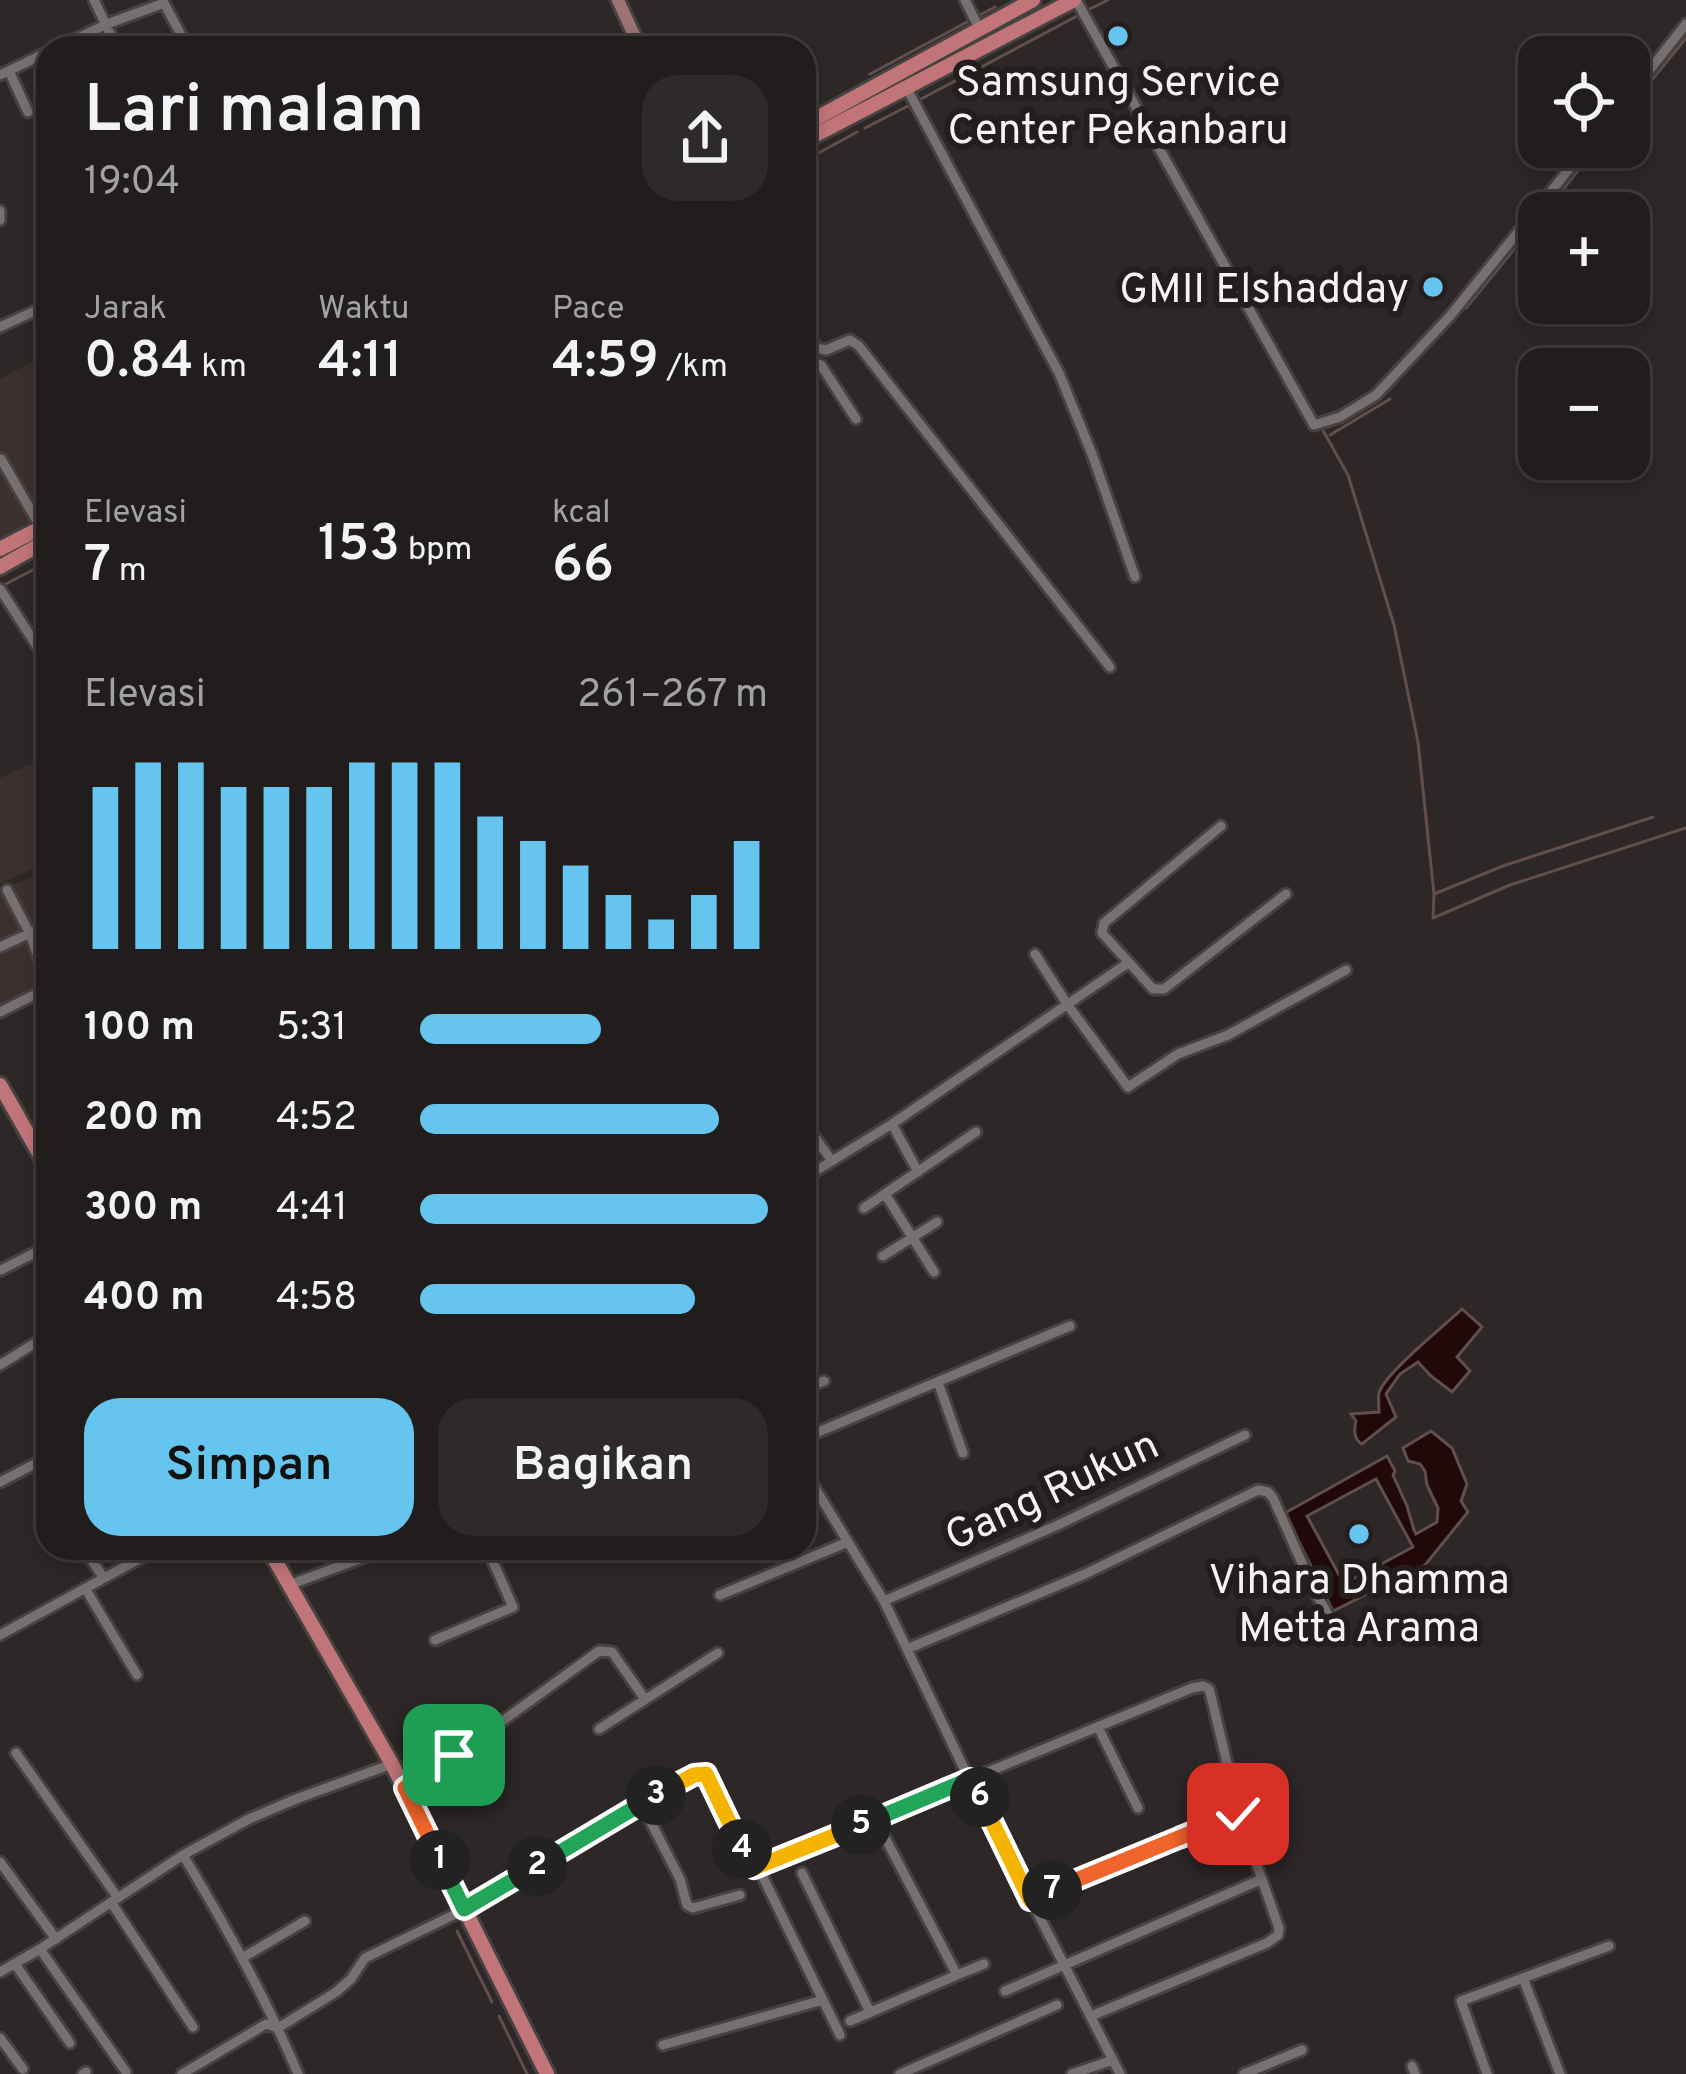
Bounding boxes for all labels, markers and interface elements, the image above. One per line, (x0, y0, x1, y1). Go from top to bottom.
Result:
marker: Samsung Service Center Pekanbaru (1105, 23, 1131, 49)
map controls (1518, 36, 1650, 480)
button: locate (1518, 36, 1650, 168)
place label: Samsung Service Center Pekanbaru (947, 58, 1289, 159)
text: Lari malam (84, 72, 424, 155)
button: share (642, 75, 768, 201)
text: 19:04 (84, 159, 180, 208)
button: + (1518, 192, 1650, 324)
place label: GMII Elshadday (1119, 265, 1409, 318)
marker: GMII Elshadday (1420, 274, 1446, 300)
text: Jarak (84, 289, 167, 331)
text: Waktu (318, 289, 410, 331)
text: Pace (552, 289, 625, 331)
text: 0.84 (84, 331, 194, 396)
text: 4:11 (318, 331, 402, 396)
text: 4:59 (552, 331, 659, 396)
text: km (194, 347, 247, 389)
text: /km (659, 347, 728, 389)
button: − (1518, 348, 1650, 480)
text: Elevasi (84, 493, 187, 535)
text: kcal (552, 493, 611, 535)
text: 153 (318, 514, 400, 579)
text: bpm (400, 530, 472, 572)
text: 7 (84, 535, 111, 600)
text: 66 (552, 535, 614, 600)
text: m (111, 551, 147, 593)
text: Elevasi (84, 672, 206, 721)
text: 261–267 m (577, 672, 768, 721)
text: 100 m (84, 1005, 195, 1054)
text: 5:31 (276, 1005, 347, 1054)
text: 200 m (84, 1095, 203, 1144)
text: 4:52 (276, 1095, 357, 1144)
text: 300 m (84, 1185, 202, 1234)
text: 4:41 (276, 1185, 348, 1234)
text: 400 m (84, 1275, 204, 1324)
text: 4:58 (276, 1275, 357, 1324)
button: Simpan (84, 1398, 414, 1536)
button: Bagikan (438, 1398, 768, 1536)
street label: Gang Rukun (938, 1421, 1168, 1566)
marker: Vihara Dhamma Metta Arama (1346, 1521, 1372, 1547)
place label: Vihara Dhamma Metta Arama (1208, 1556, 1510, 1657)
pin (403, 1704, 505, 1806)
icon: arrive (421, 1722, 487, 1788)
pin (1187, 1763, 1289, 1865)
pin: 3 (626, 1765, 686, 1825)
pin: 6 (950, 1767, 1010, 1827)
text: 3 (646, 1774, 666, 1816)
text: 6 (970, 1776, 990, 1818)
icon: check (1205, 1781, 1271, 1847)
pin: 5 (831, 1795, 891, 1855)
text: 5 (851, 1804, 871, 1846)
pin: 4 (712, 1819, 772, 1879)
text: 4 (731, 1828, 753, 1870)
pin: 1 (410, 1830, 470, 1890)
pin: 2 (507, 1836, 567, 1896)
text: 1 (433, 1839, 447, 1881)
text: 2 (527, 1845, 547, 1887)
pin: 7 (1022, 1860, 1082, 1920)
text: 7 (1043, 1869, 1061, 1911)

